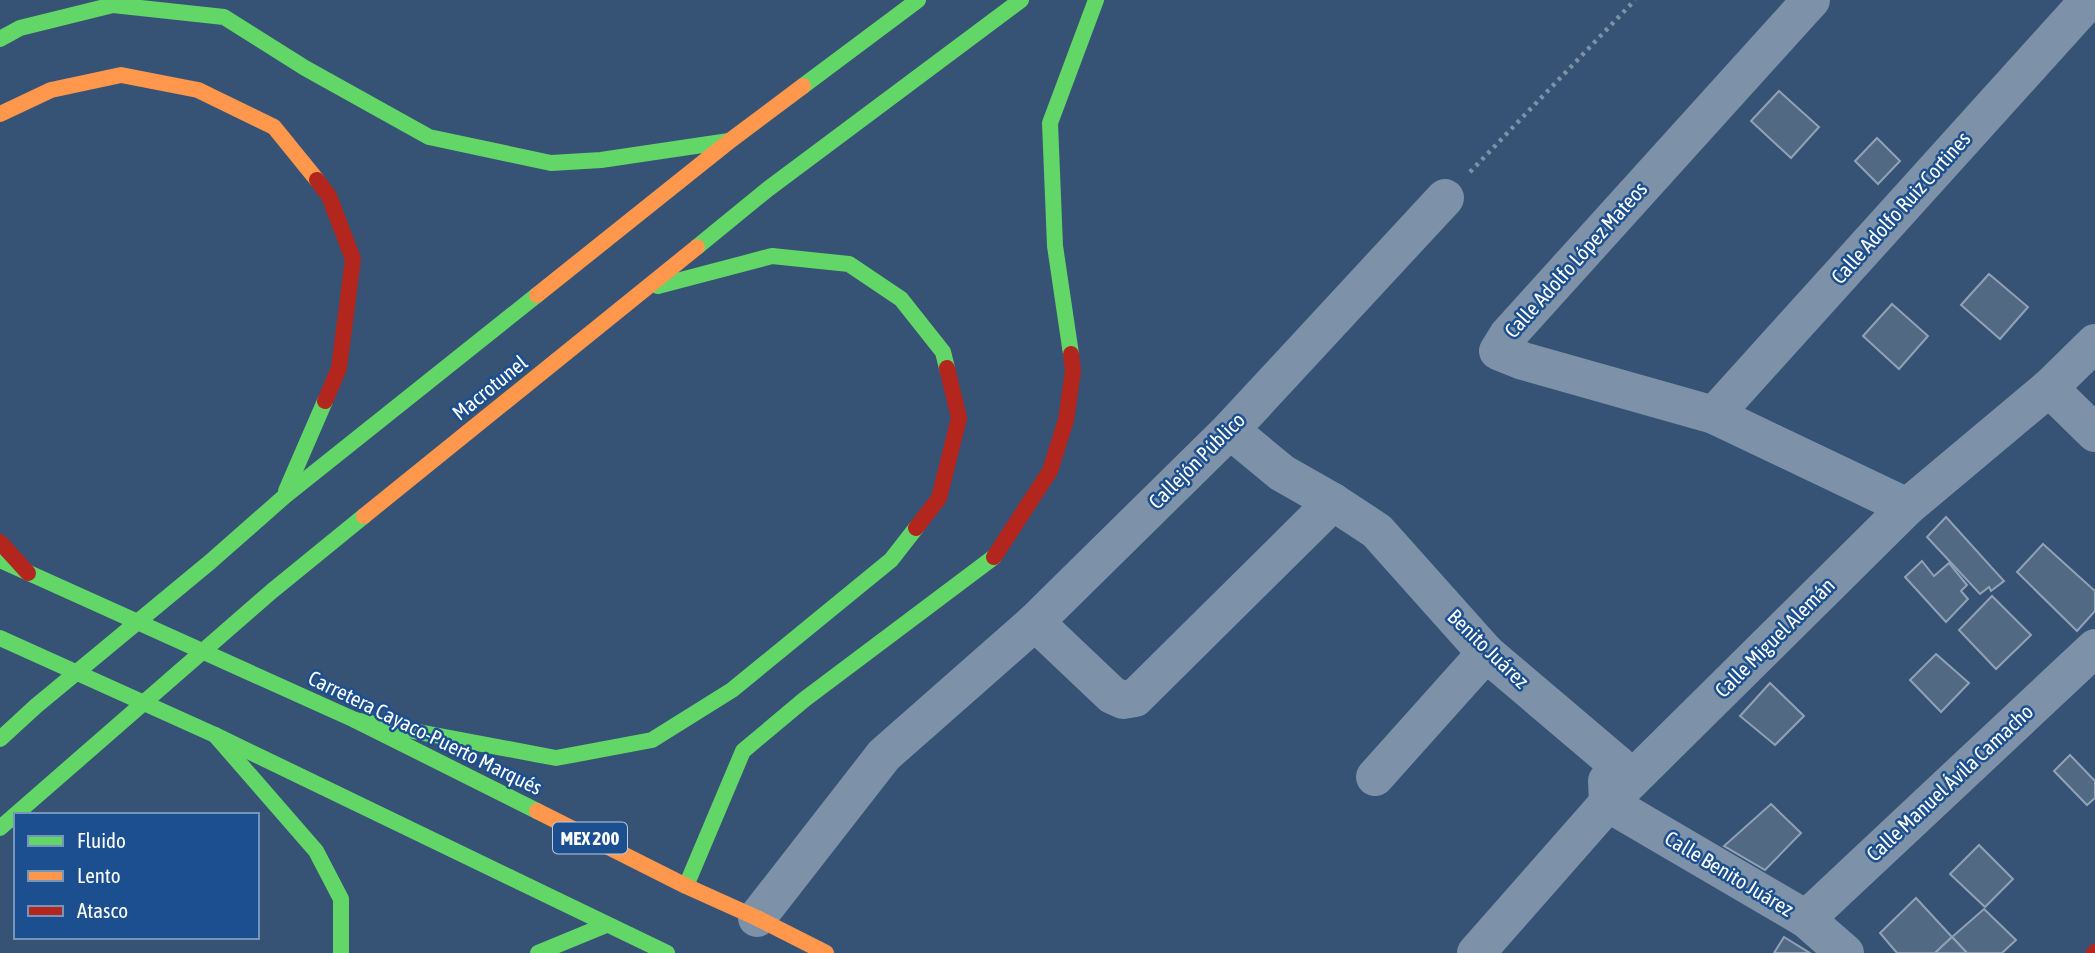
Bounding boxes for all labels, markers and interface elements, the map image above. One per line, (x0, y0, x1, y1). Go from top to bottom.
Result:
street label: Calle Adolfo Ruiz Cortines (1826, 126, 1975, 288)
street label: Calle Adolfo López Mateos (1499, 177, 1651, 342)
street label: Macrotunel (447, 350, 532, 425)
street label: Callejón Público (1143, 407, 1249, 513)
street label: Calle Miguel Alemán (1710, 573, 1839, 702)
street label: Benito Juárez (1443, 604, 1534, 693)
street label: Carretera Cayaco-Puerto Marqués (305, 665, 546, 799)
street label: Calle Manuel Ávila Camacho (1861, 699, 2037, 866)
legend (14, 813, 259, 939)
road number: MEX 200 (553, 822, 627, 853)
street label: Calle Benito Juárez (1661, 825, 1798, 921)
text: Fluido (77, 828, 126, 852)
text: Lento (77, 863, 121, 887)
text: Atasco (77, 898, 128, 922)

